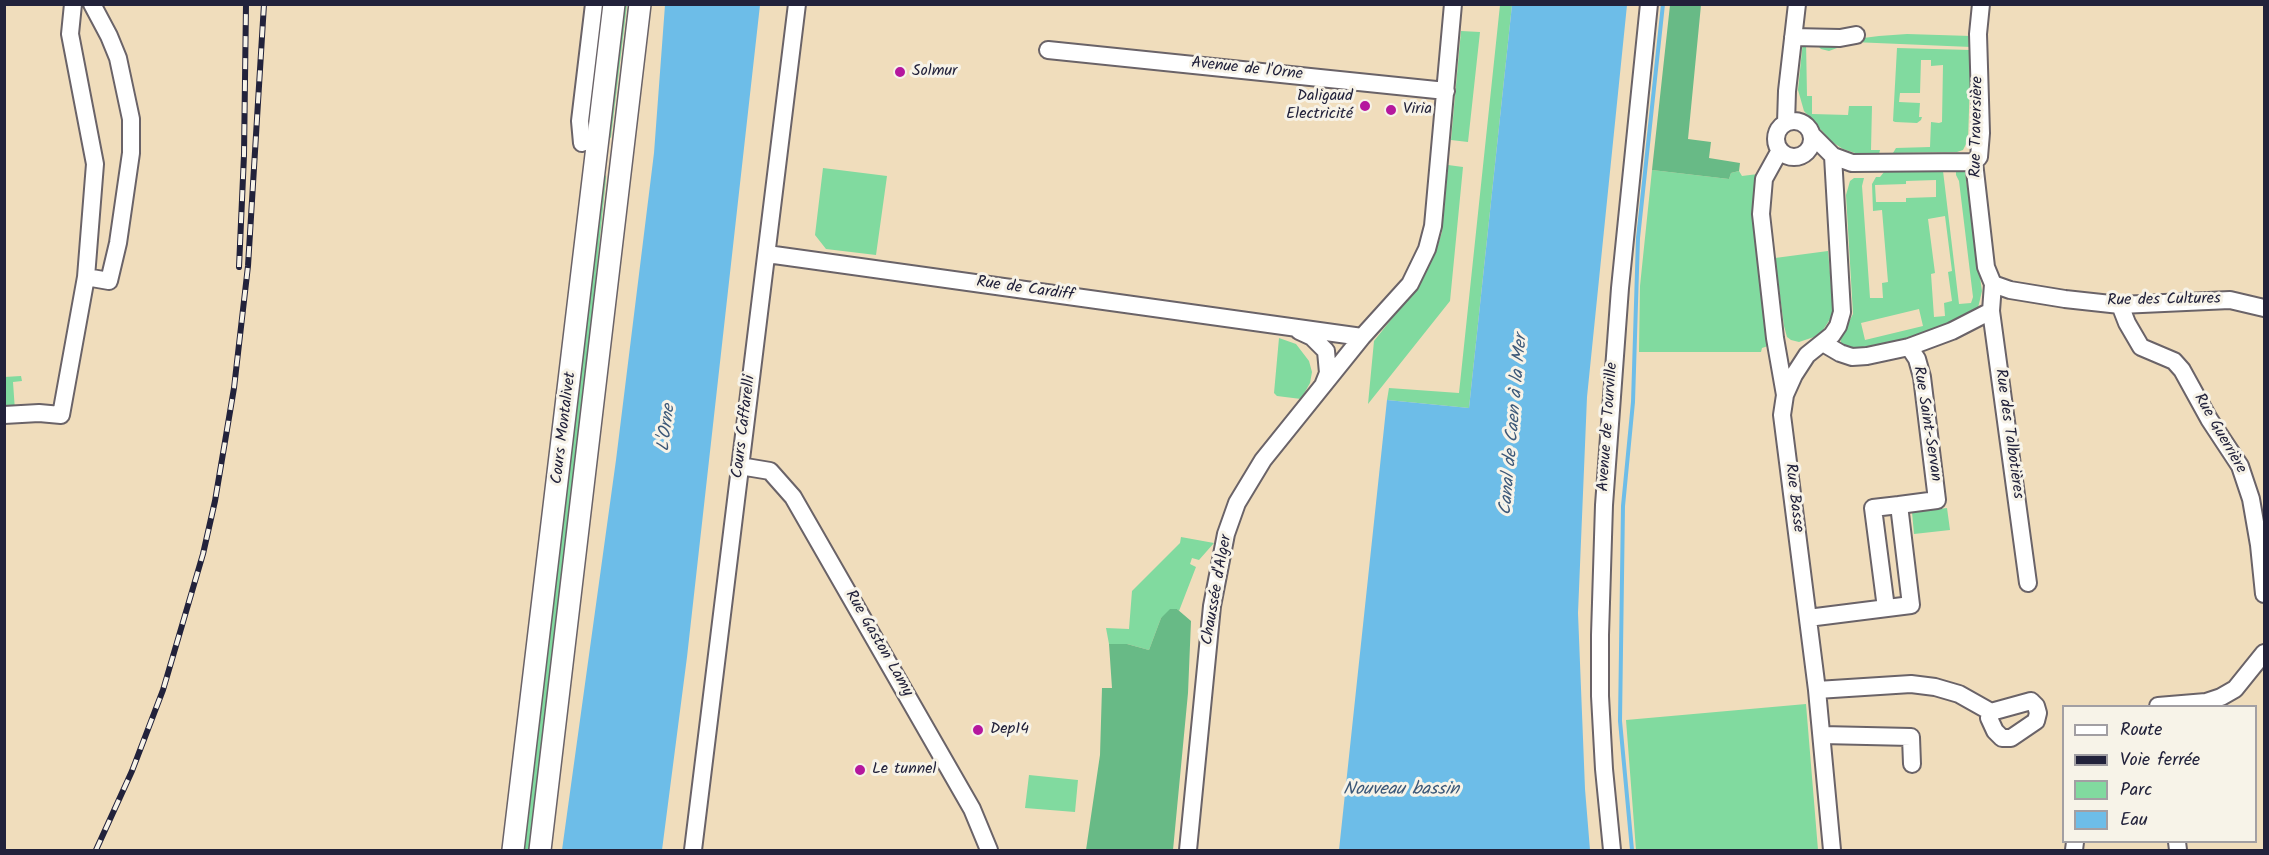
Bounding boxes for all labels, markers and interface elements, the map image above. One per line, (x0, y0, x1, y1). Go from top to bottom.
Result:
street label: Avenue de l'Orne (1190, 55, 1304, 85)
place label: Solmur (912, 62, 957, 82)
marker: Solmur (893, 65, 907, 79)
street label: Rue Traversière (1968, 76, 1988, 178)
place label: Daligaud Electricité (1286, 87, 1353, 125)
marker: Daligaud Electricité (1358, 99, 1372, 113)
place label: Viria (1403, 100, 1432, 120)
marker: Viria (1384, 103, 1398, 117)
street label: Rue de Cardiff (975, 274, 1075, 306)
street label: Rue des Cultures (2107, 290, 2221, 312)
water label: Canal de Caen à la Mer (1496, 334, 1534, 516)
street label: Avenue de Tourville (1595, 362, 1623, 492)
street label: Rue Saint-Servan (1907, 365, 1945, 483)
street label: Rue des Talbotières (1989, 368, 2027, 500)
street label: Cours Montalivet (549, 371, 581, 485)
street label: Cours Caffarelli (729, 374, 761, 480)
street label: Rue Guerrière (2188, 391, 2250, 477)
water label: L'Orne (654, 403, 682, 453)
street label: Rue Basse (1779, 462, 1807, 534)
street label: Chaussée d'Alger (1199, 533, 1237, 647)
street label: Rue Gaston Lamy (840, 587, 916, 701)
legend (2062, 705, 2257, 843)
text: Route (2120, 716, 2162, 745)
place label: Dep14 (990, 720, 1029, 740)
marker: Dep14 (971, 723, 985, 737)
text: Voie ferrée (2120, 746, 2200, 775)
place label: Le tunnel (872, 760, 936, 780)
marker: Le tunnel (853, 763, 867, 777)
text: Parc (2120, 776, 2152, 805)
water label: Nouveau bassin (1343, 780, 1459, 802)
text: Eau (2120, 806, 2148, 835)

